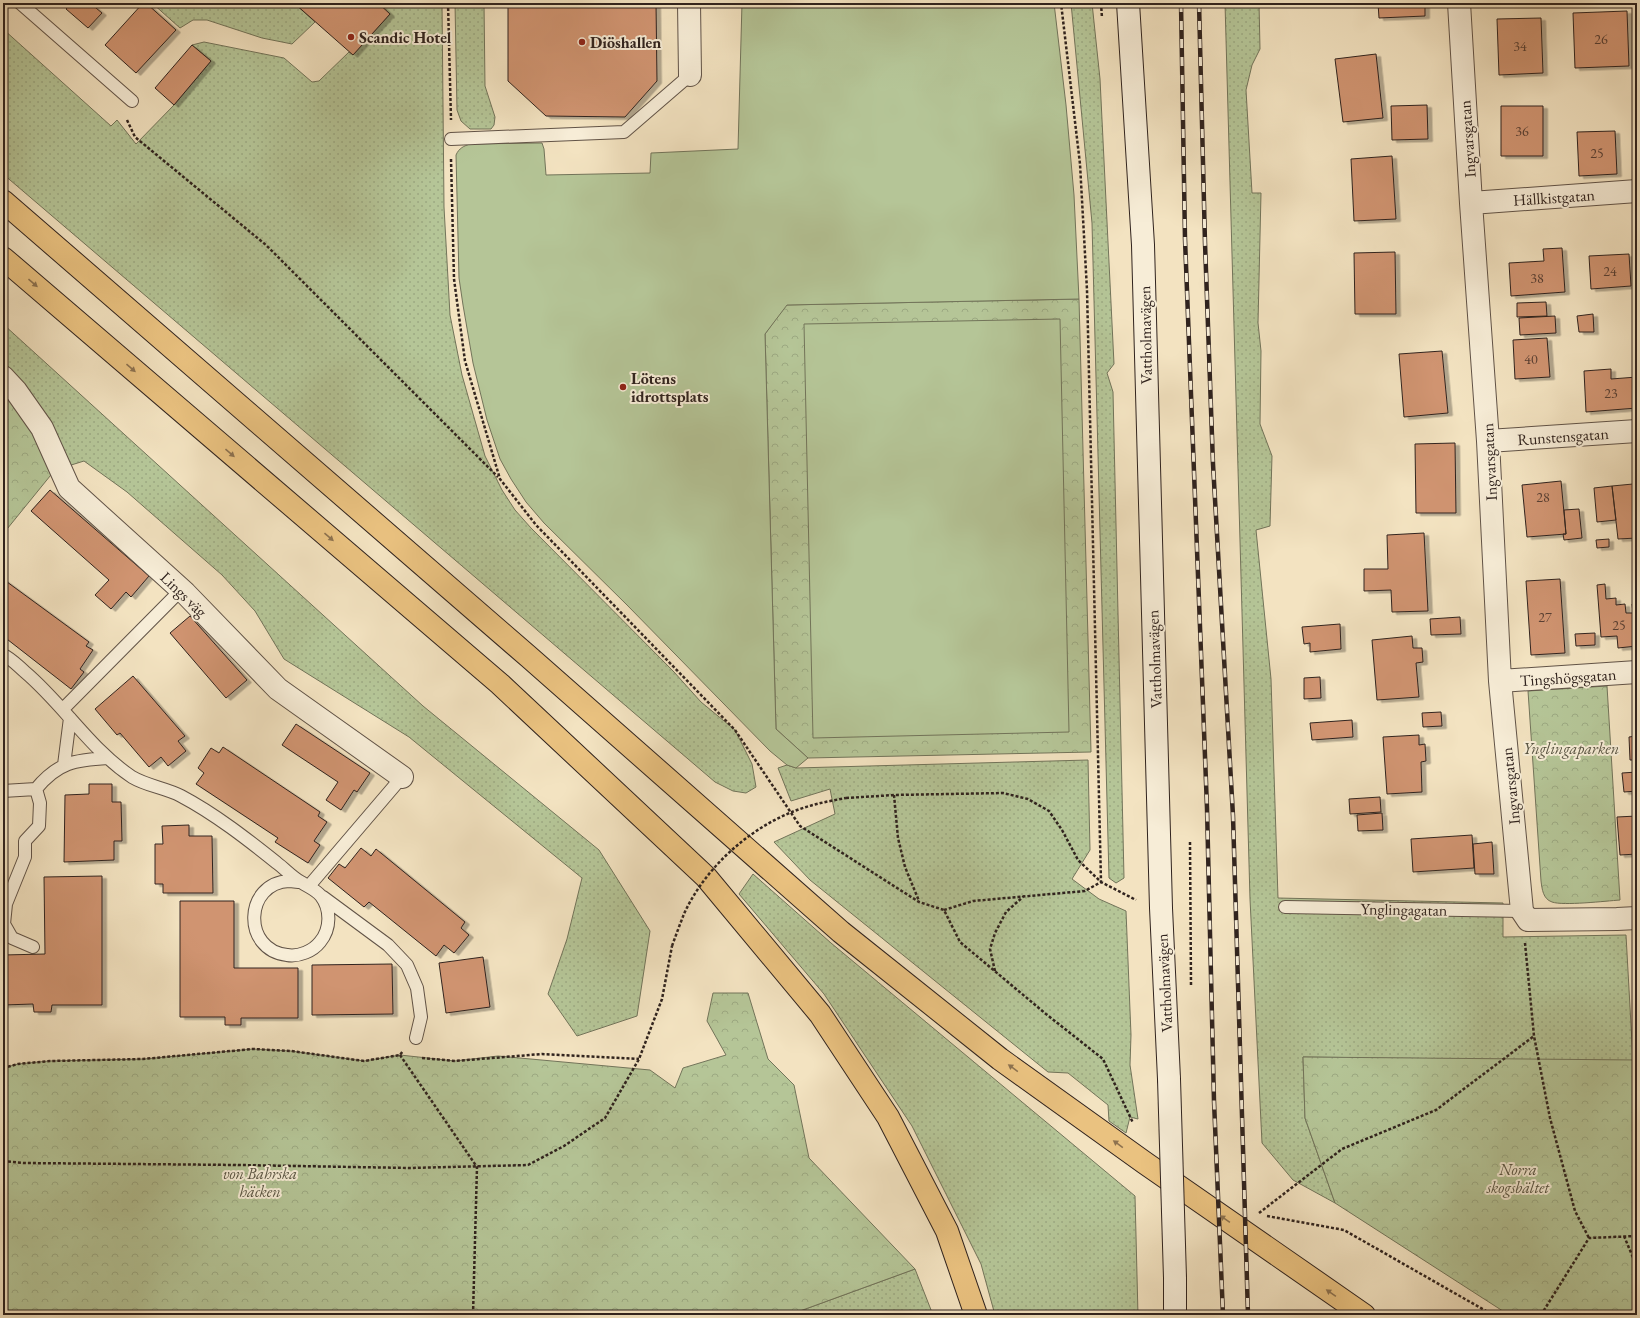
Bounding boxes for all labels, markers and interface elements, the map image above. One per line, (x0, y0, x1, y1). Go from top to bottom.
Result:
place label: Scandic Hotel (359, 27, 452, 48)
house number: 26 (1594, 30, 1608, 48)
marker: Scandic Hotel (346, 32, 356, 42)
place label: Diöshallen (590, 32, 661, 53)
marker: Diöshallen (577, 37, 587, 47)
house number: 34 (1513, 37, 1527, 55)
street label: Ingvarsgatan (1454, 99, 1481, 178)
house number: 36 (1515, 122, 1529, 140)
house number: 25 (1590, 144, 1604, 162)
street label: Hällkistgatan (1512, 184, 1596, 211)
house number: 24 (1603, 262, 1617, 280)
house number: 38 (1530, 269, 1544, 287)
one-way arrow (27, 279, 38, 288)
street label: Vattholmavägen (1134, 285, 1157, 384)
house number: 40 (1524, 350, 1538, 368)
one-way arrow (126, 364, 137, 373)
place label: Lötens idrottsplats (631, 368, 709, 407)
marker: Lötens idrottsplats (618, 382, 628, 392)
house number: 23 (1604, 384, 1618, 402)
street label: Ingvarsgatan (1477, 422, 1502, 501)
street label: Runstensgatan (1517, 423, 1610, 450)
one-way arrow (225, 448, 235, 457)
house number: 28 (1536, 488, 1550, 506)
one-way arrow (323, 533, 334, 542)
street label: Lings väg (156, 567, 212, 622)
house number: 27 (1538, 608, 1552, 626)
street label: Vattholmavägen (1142, 609, 1167, 709)
house number: 25 (1612, 616, 1626, 634)
street label: Tingshögsgatan (1519, 664, 1618, 691)
park label: Ynglingaparken (1523, 738, 1619, 759)
street label: Ingvarsgatan (1496, 746, 1525, 826)
street label: Ynglingagatan (1360, 898, 1448, 921)
street label: Vattholmavägen (1151, 933, 1178, 1033)
one-way arrow (1007, 1064, 1018, 1072)
one-way arrow (1113, 1140, 1123, 1148)
park label: Norra skogsbältet (1486, 1159, 1551, 1198)
park label: von Bahrska häcken (223, 1163, 297, 1202)
one-way arrow (1219, 1215, 1230, 1223)
one-way arrow (1326, 1289, 1337, 1297)

